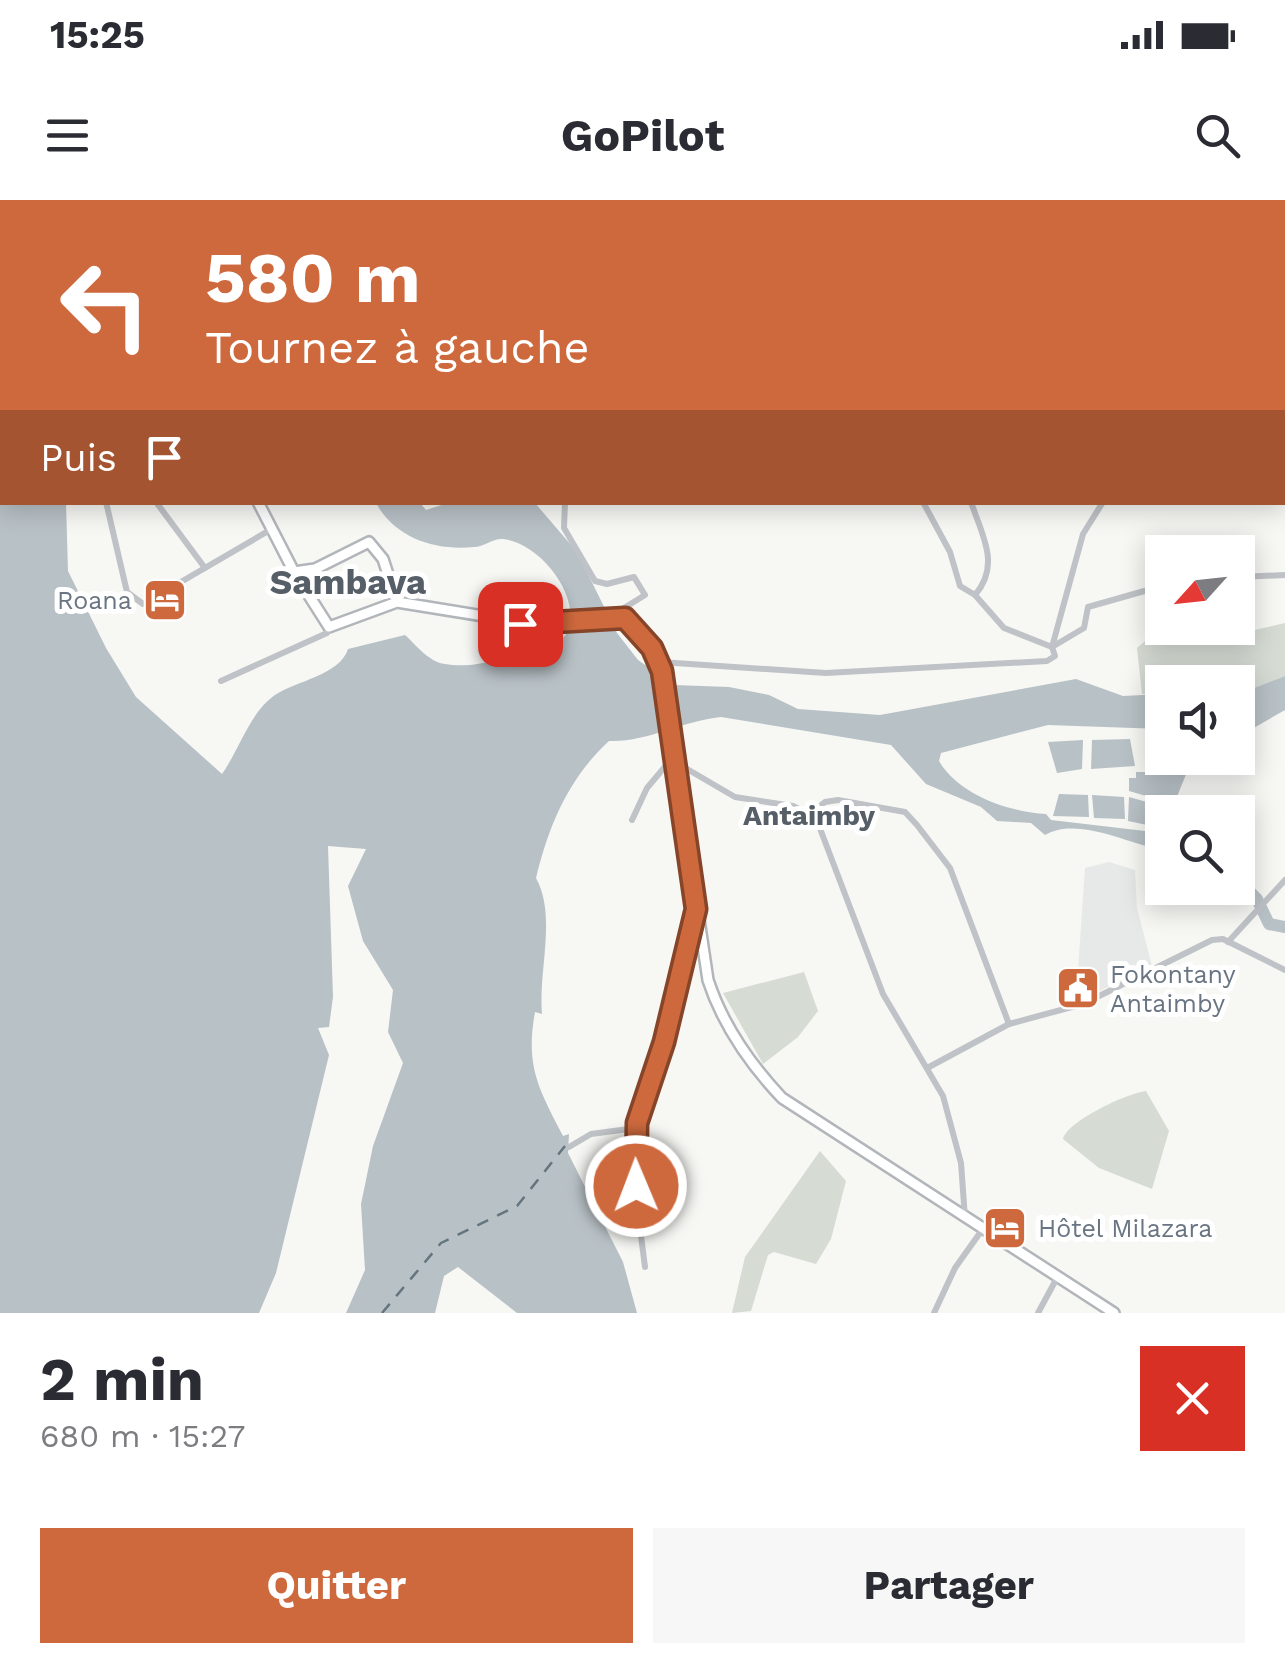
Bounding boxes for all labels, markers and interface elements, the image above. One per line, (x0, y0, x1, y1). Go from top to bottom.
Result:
text: 15:25 (50, 13, 145, 57)
icon: menu (40, 108, 95, 163)
icon: search (1190, 108, 1245, 163)
text: GoPilot (561, 109, 724, 162)
text: 580 m (205, 237, 421, 319)
icon: left (40, 240, 170, 370)
text: Tournez à gauche (205, 321, 590, 374)
icon: arrive (137, 430, 192, 485)
text: Puis (40, 436, 117, 480)
north arrow (1145, 535, 1255, 645)
map controls (1145, 535, 1255, 905)
district label: Sambava (270, 561, 427, 603)
hotel icon: Roana (142, 577, 188, 623)
pin (478, 582, 563, 667)
place label: Roana (57, 586, 132, 615)
icon: arrive (493, 597, 548, 652)
button: sound (1145, 665, 1255, 775)
button: search (1145, 795, 1255, 905)
district label: Antaimby (743, 799, 875, 832)
place label: Fokontany Antaimby (1110, 960, 1236, 1018)
public building icon: Fokontany Antaimby (1055, 965, 1101, 1011)
position arrow (584, 1134, 688, 1238)
hotel icon: Hôtel Milazara (982, 1205, 1028, 1251)
place label: Hôtel Milazara (1038, 1214, 1212, 1243)
text: 2 min (40, 1344, 204, 1415)
button: close (1140, 1346, 1245, 1451)
text: 680 m · 15:27 (40, 1417, 245, 1455)
button: Quitter (40, 1528, 633, 1643)
button: Partager (653, 1528, 1245, 1643)

